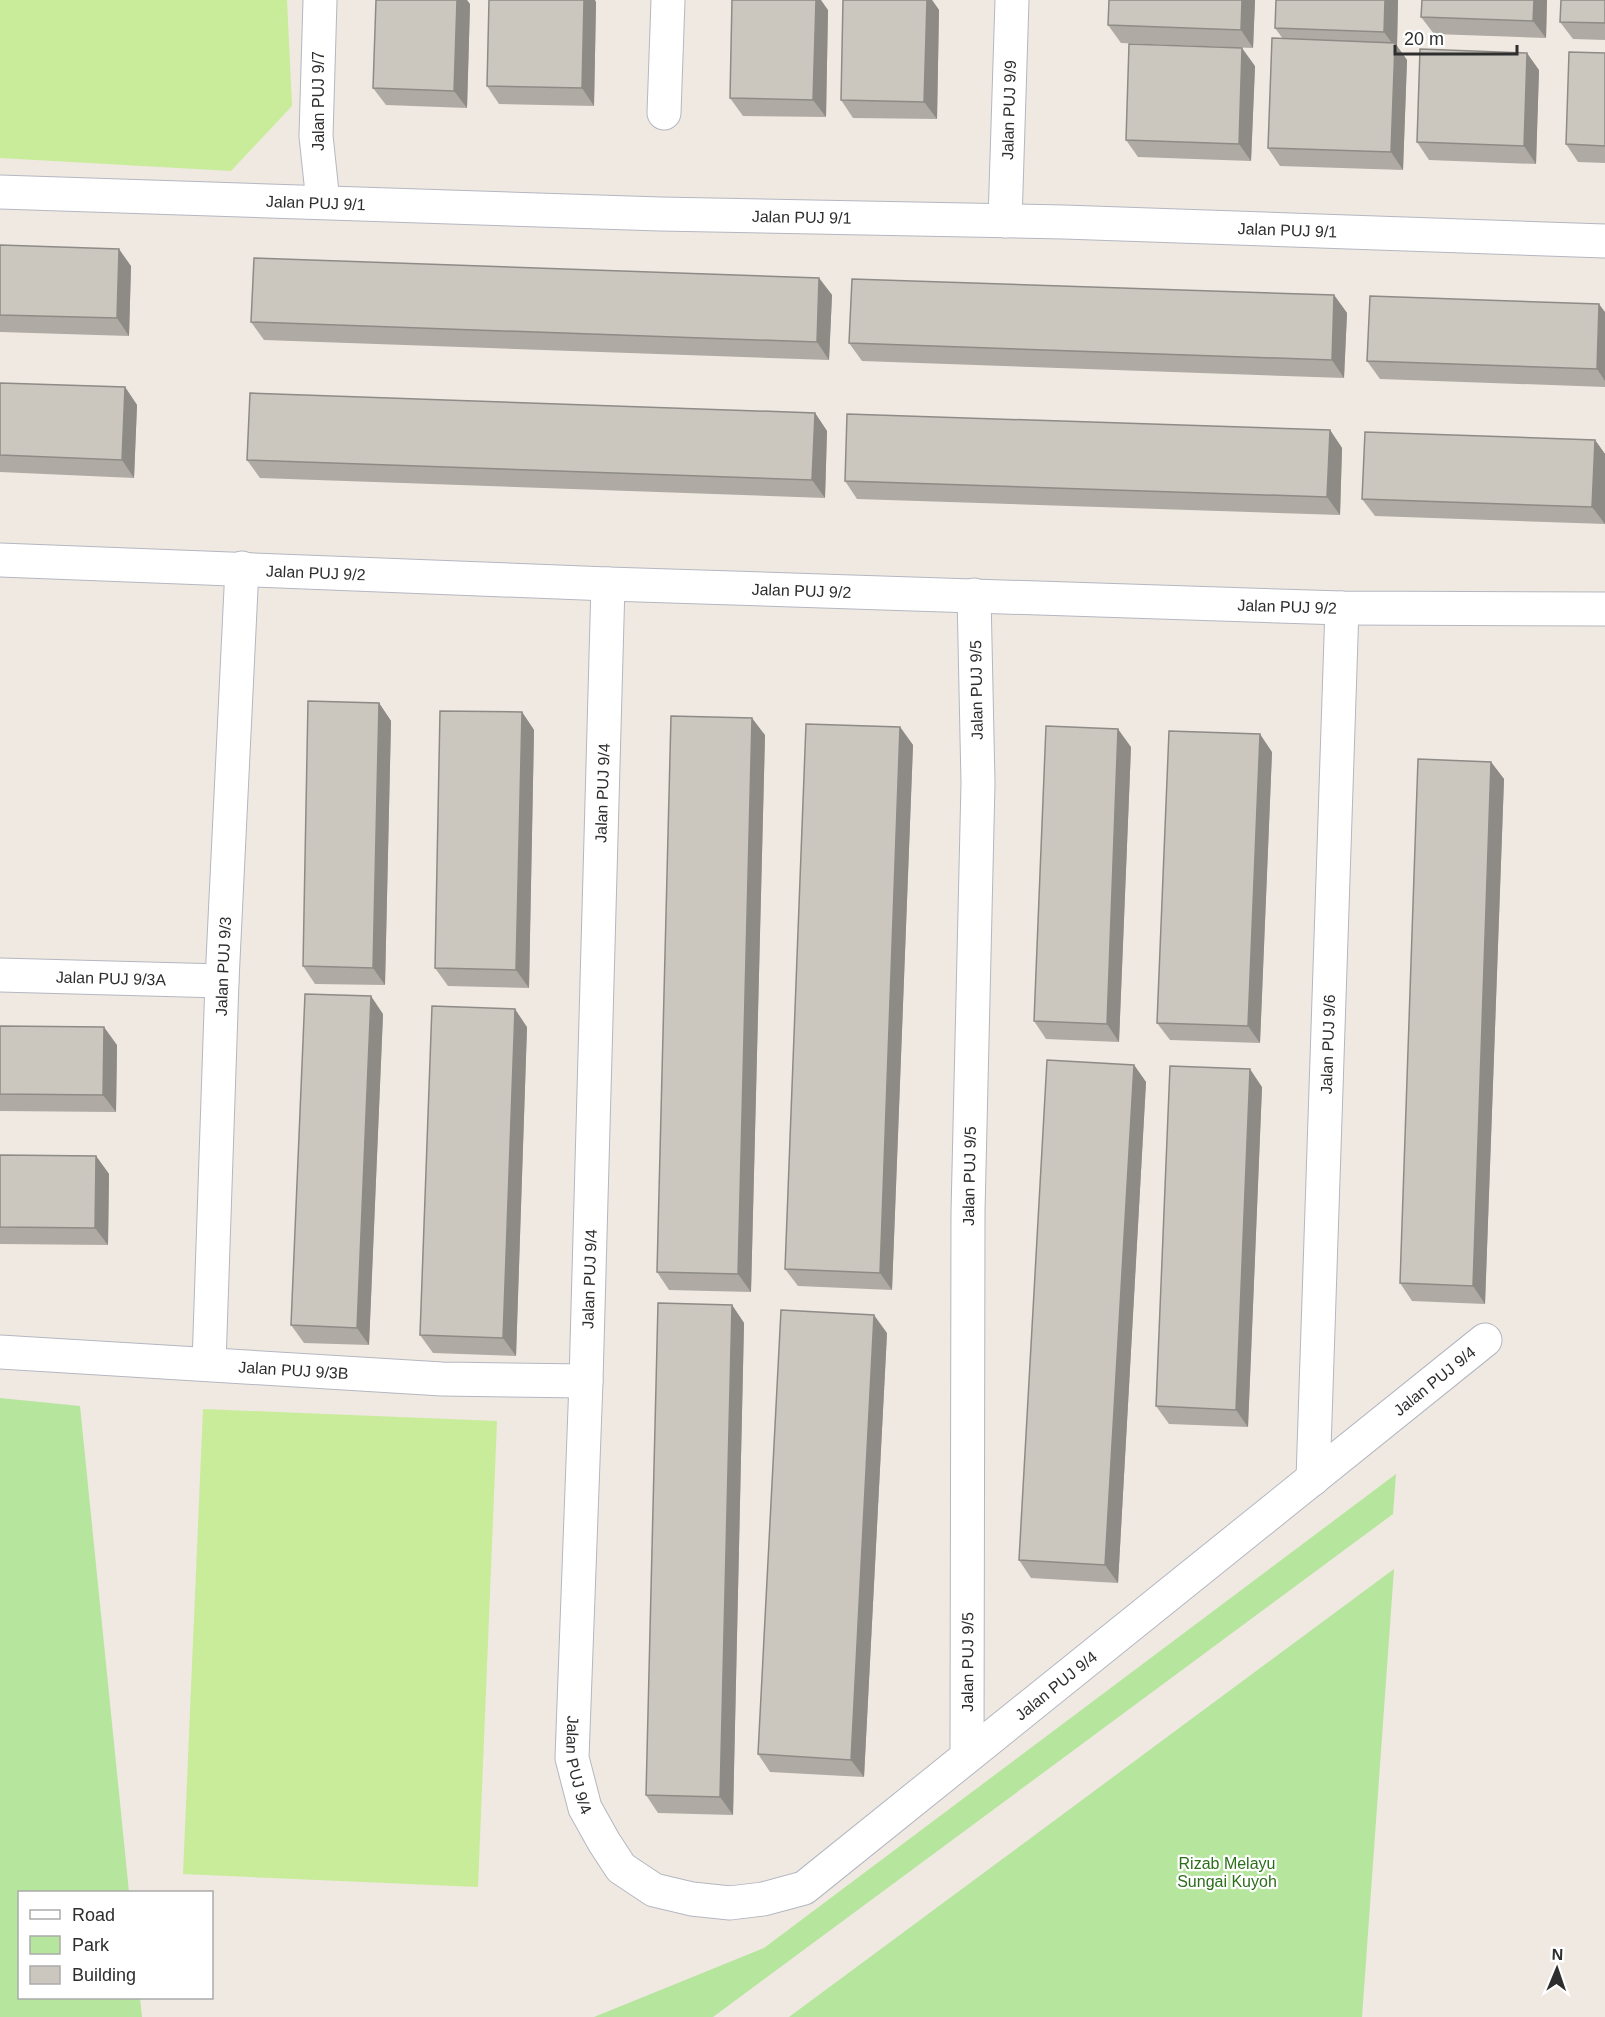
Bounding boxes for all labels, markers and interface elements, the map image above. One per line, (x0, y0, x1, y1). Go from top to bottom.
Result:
scale bar (1395, 18, 1516, 56)
text: 20 m (1404, 29, 1444, 49)
street label: Jalan PUJ 9/7 (310, 51, 327, 151)
street label: Jalan PUJ 9/9 (999, 60, 1019, 160)
street label: Jalan PUJ 9/1 (266, 193, 366, 213)
street label: Jalan PUJ 9/1 (752, 208, 852, 227)
street label: Jalan PUJ 9/1 (1237, 220, 1338, 241)
street label: Jalan PUJ 9/2 (266, 563, 366, 583)
street label: Jalan PUJ 9/2 (751, 581, 852, 601)
street label: Jalan PUJ 9/2 (1237, 597, 1337, 617)
street label: Jalan PUJ 9/5 (967, 640, 986, 740)
street label: Jalan PUJ 9/4 (592, 743, 613, 843)
street label: Jalan PUJ 9/3 (213, 916, 234, 1016)
street label: Jalan PUJ 9/3A (56, 969, 167, 988)
street label: Jalan PUJ 9/6 (1318, 994, 1338, 1094)
street label: Jalan PUJ 9/5 (960, 1126, 979, 1226)
street label: Jalan PUJ 9/4 (579, 1229, 600, 1329)
street label: Jalan PUJ 9/4 (1391, 1343, 1479, 1419)
street label: Jalan PUJ 9/3B (238, 1359, 349, 1382)
street label: Jalan PUJ 9/5 (959, 1612, 976, 1712)
street label: Jalan PUJ 9/4 (1012, 1648, 1100, 1724)
street label: Jalan PUJ 9/4 (563, 1715, 595, 1817)
park label: Rizab Melayu Sungai Kuyoh (1177, 1855, 1277, 1890)
legend (18, 1891, 213, 1999)
text: Road (72, 1905, 115, 1925)
text: Park (72, 1935, 110, 1955)
north arrow (1527, 1939, 1587, 1999)
text: N (1551, 1946, 1564, 1963)
text: Building (72, 1965, 136, 1985)

